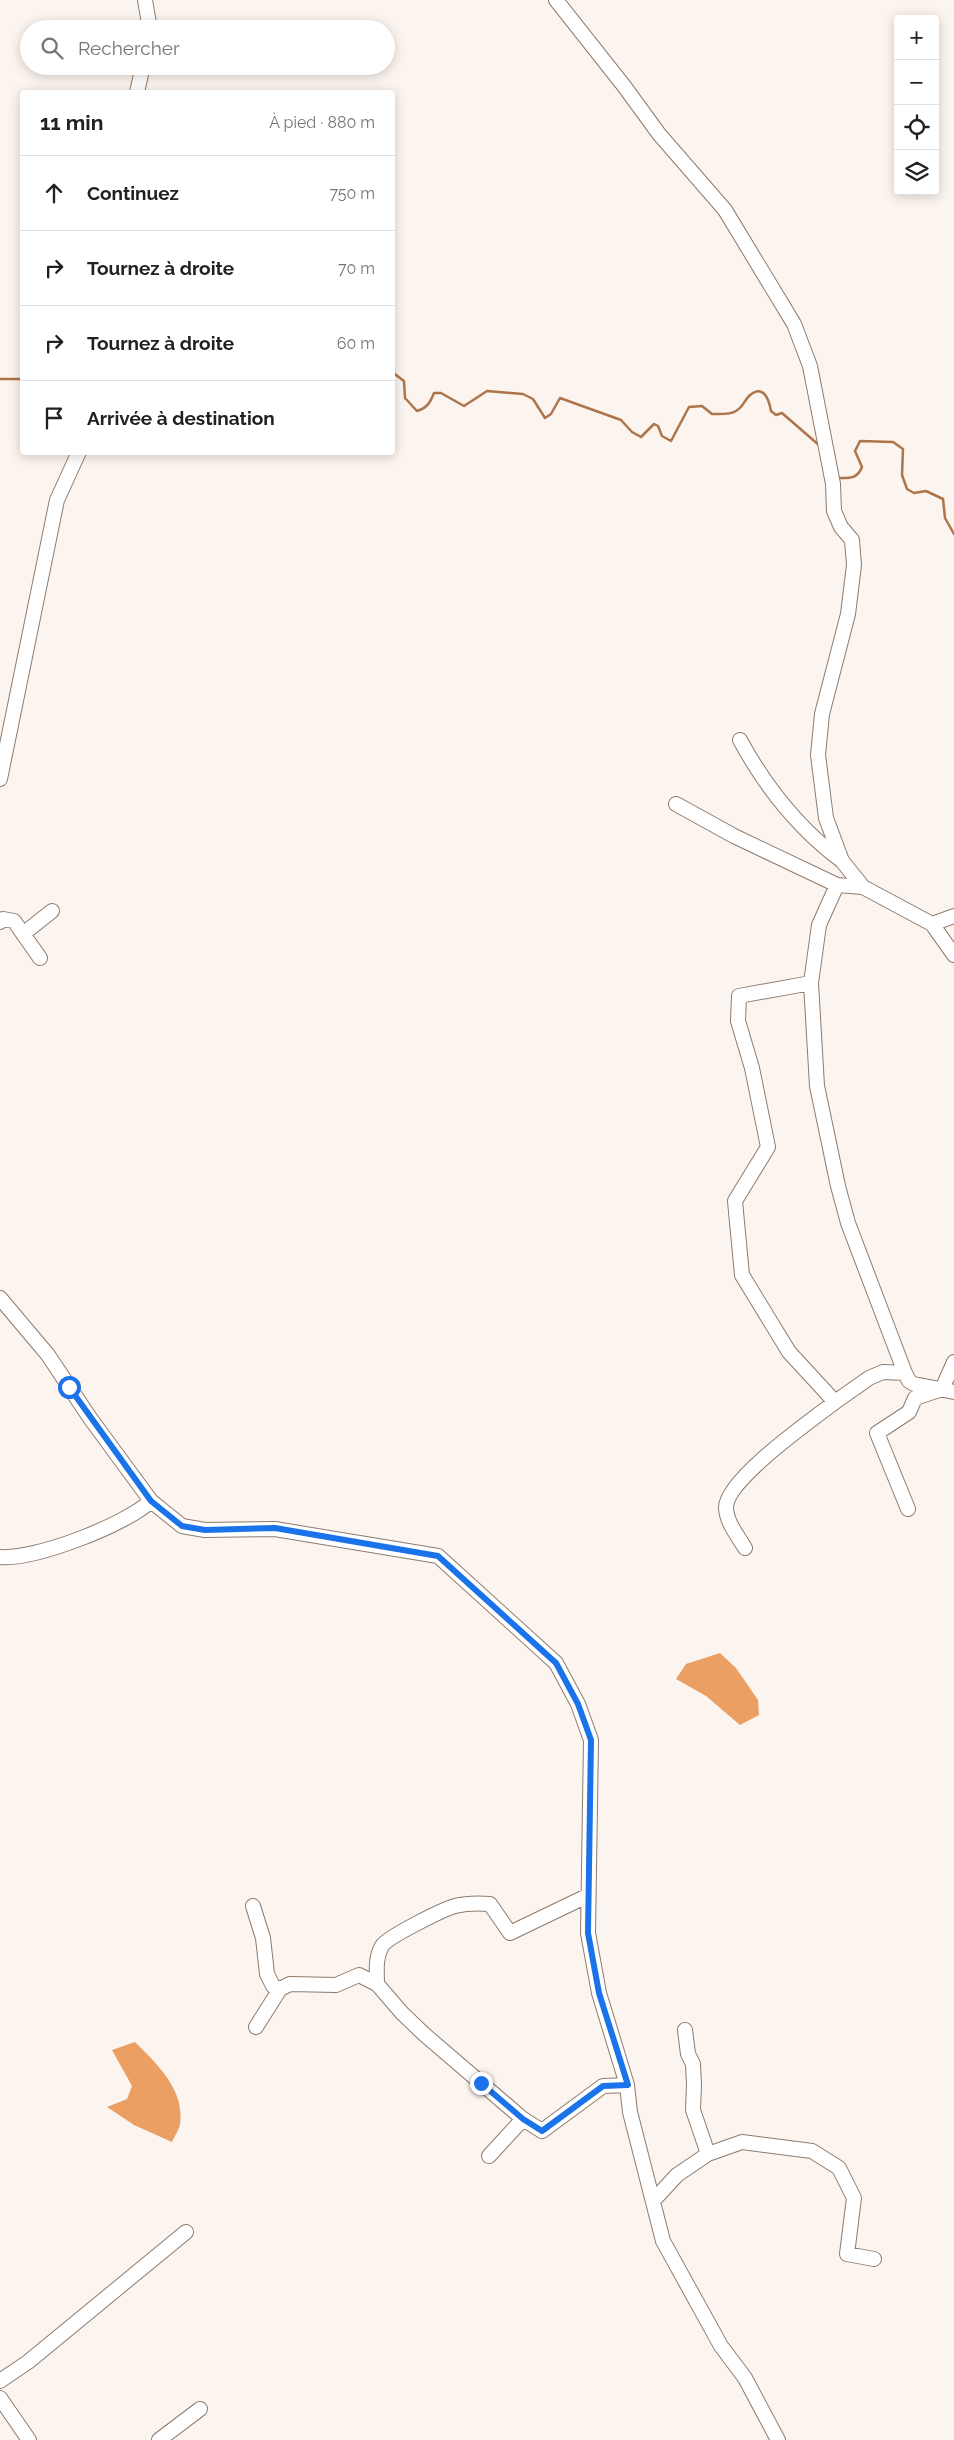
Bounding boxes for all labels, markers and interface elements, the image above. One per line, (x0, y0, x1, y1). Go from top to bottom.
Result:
map controls (894, 15, 939, 195)
button: + (894, 15, 939, 60)
search box (20, 20, 395, 75)
icon: search (38, 34, 66, 62)
text: Rechercher (78, 37, 180, 59)
button: − (894, 60, 939, 105)
button: locate (894, 105, 939, 150)
text: 11 min (40, 110, 103, 135)
text: À pied · 880 m (269, 113, 375, 132)
button: layers (894, 150, 939, 195)
icon: ahead (40, 179, 68, 207)
text: Continuez (87, 182, 179, 204)
text: 750 m (329, 184, 375, 203)
icon: right (40, 254, 68, 282)
text: Tournez à droite (87, 257, 234, 279)
text: 70 m (338, 259, 375, 278)
icon: right (40, 329, 68, 357)
text: Tournez à droite (87, 332, 234, 354)
text: 60 m (337, 334, 375, 353)
icon: arrive (40, 404, 68, 432)
text: Arrivée à destination (87, 407, 275, 429)
route start (58, 1376, 81, 1399)
route end (470, 2072, 493, 2095)

